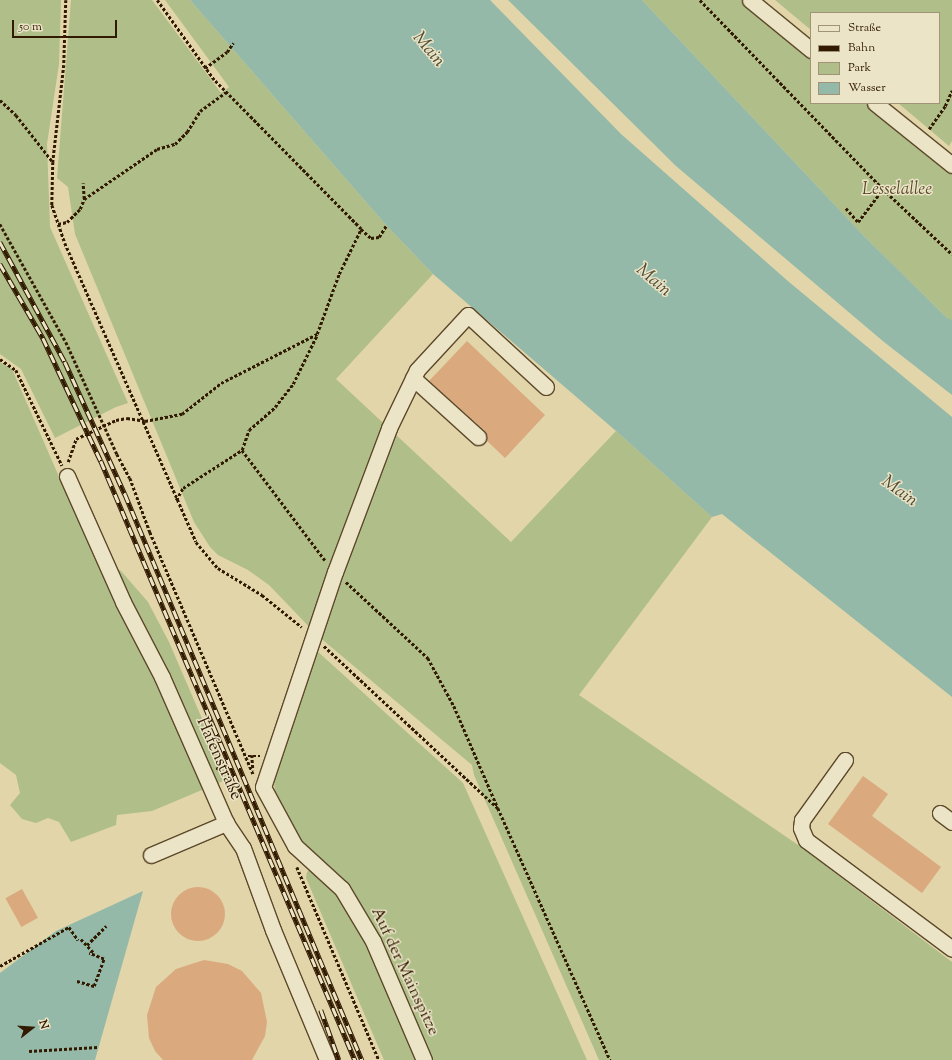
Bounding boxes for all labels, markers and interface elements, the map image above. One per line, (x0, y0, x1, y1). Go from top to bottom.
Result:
scale bar (14, 12, 119, 38)
legend (810, 12, 940, 104)
text: 50 m (19, 18, 42, 36)
text: Straße (848, 19, 881, 37)
water label: Main (407, 28, 449, 72)
text: Bahn (848, 39, 875, 57)
text: Park (848, 59, 871, 77)
text: Wasser (848, 79, 886, 97)
park label: Lesselallee (862, 181, 932, 201)
water label: Main (631, 260, 675, 302)
water label: Main (877, 472, 921, 512)
street label: Hafenstraße (191, 714, 245, 804)
street label: Auf der Mainspitze (365, 905, 443, 1039)
north arrow (12, 1008, 52, 1048)
text: N (35, 1018, 52, 1031)

